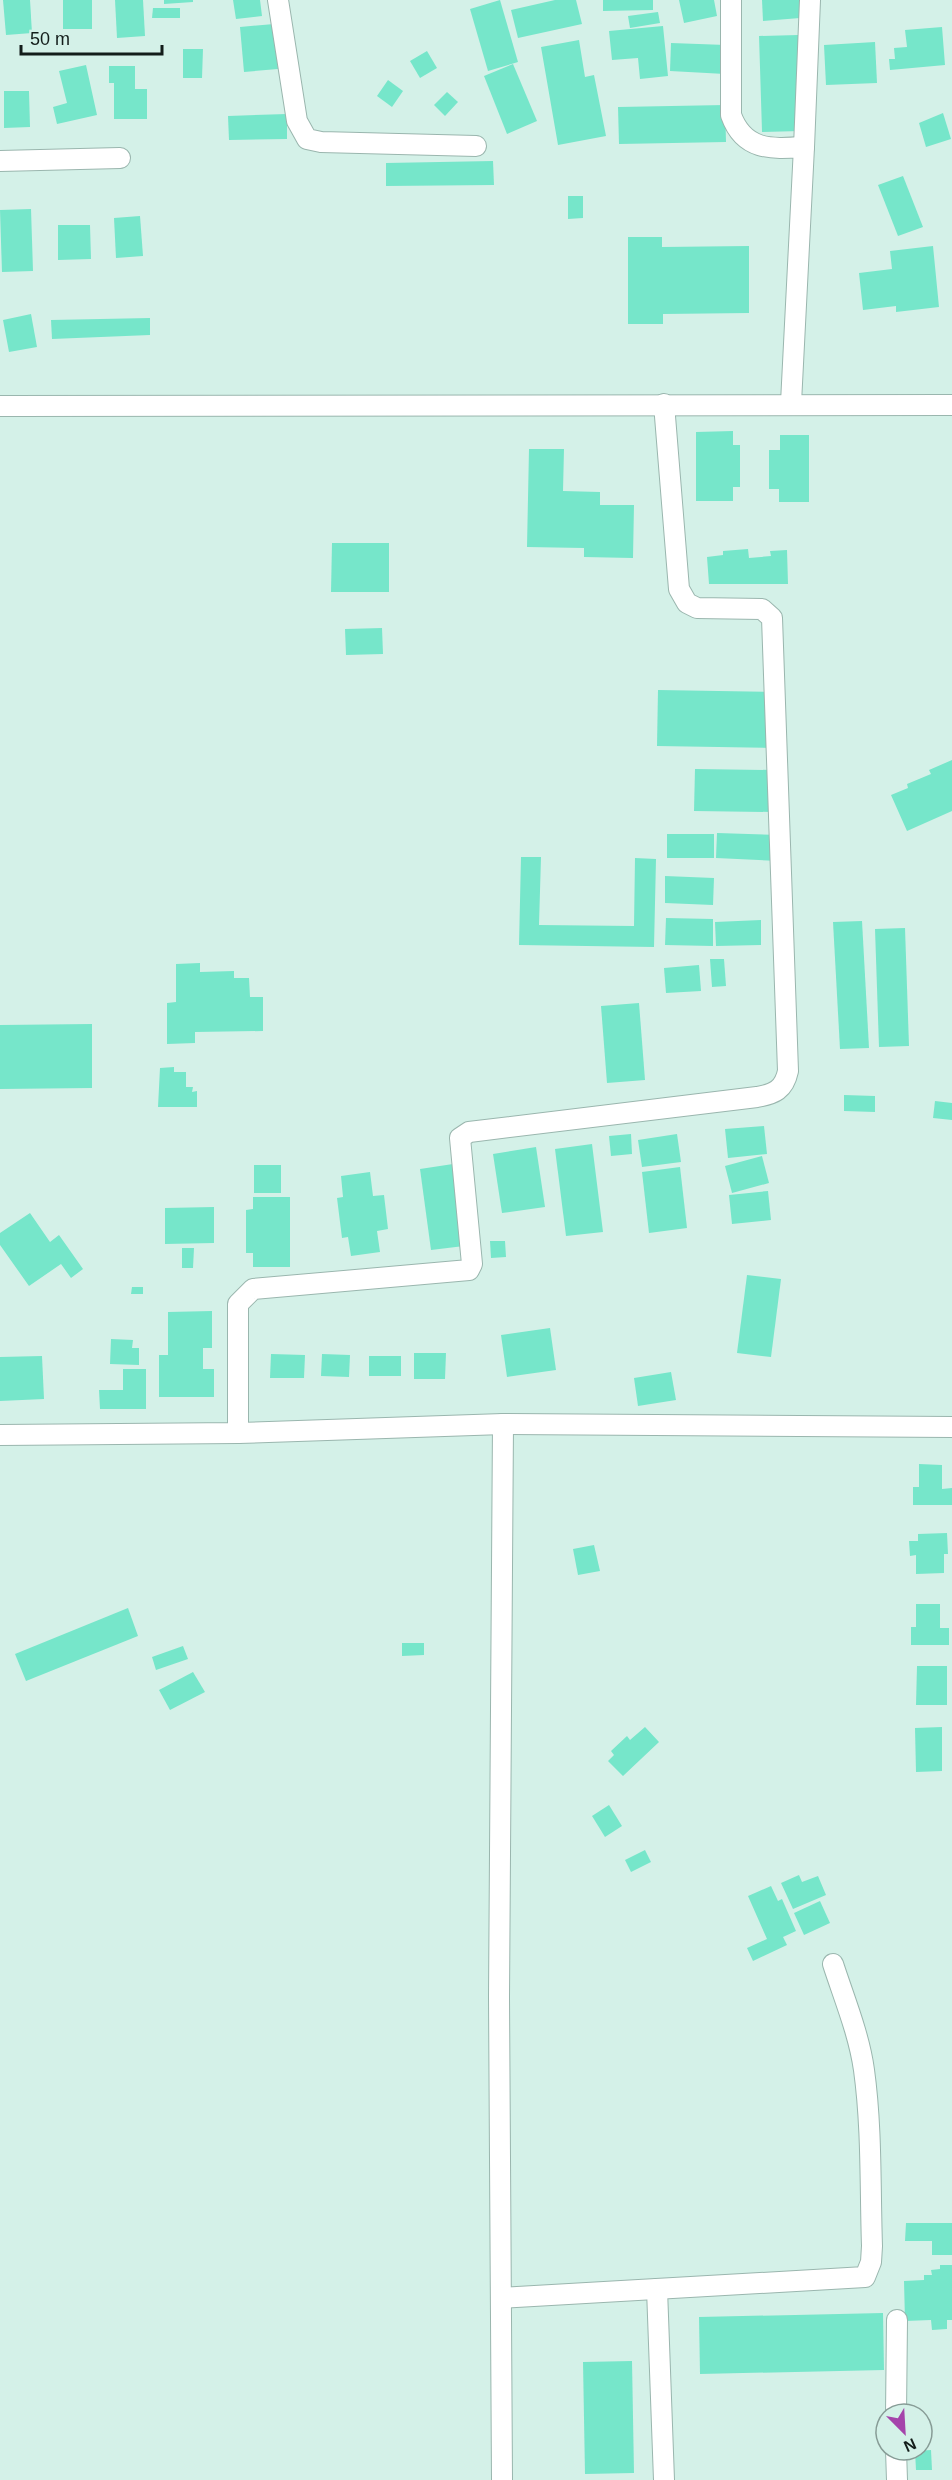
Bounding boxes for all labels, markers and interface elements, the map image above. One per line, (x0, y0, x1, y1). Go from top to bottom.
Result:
scale bar (21, 18, 162, 56)
text: 50 m (30, 29, 70, 49)
north arrow (874, 2402, 934, 2462)
text: N (901, 2435, 919, 2455)

